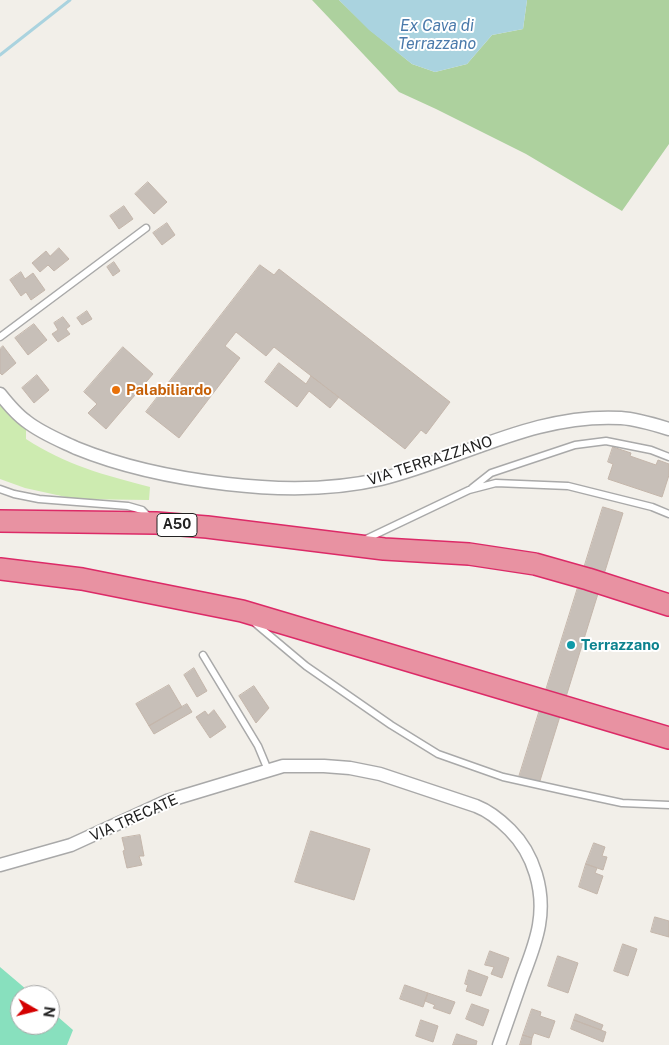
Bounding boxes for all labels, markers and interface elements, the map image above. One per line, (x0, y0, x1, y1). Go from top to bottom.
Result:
water label: Ex Cava di Terrazzano (398, 16, 476, 54)
place label: Palabiliardo (126, 381, 212, 399)
marker: Palabiliardo (110, 384, 122, 396)
street label: VIA TERRAZZANO (365, 432, 495, 490)
road number: A50 (157, 514, 197, 536)
place label: Terrazzano (581, 636, 660, 654)
marker: Terrazzano (565, 639, 577, 651)
street label: VIA TRECATE (87, 791, 181, 845)
north arrow (10, 985, 60, 1035)
text: N (40, 1005, 58, 1018)

